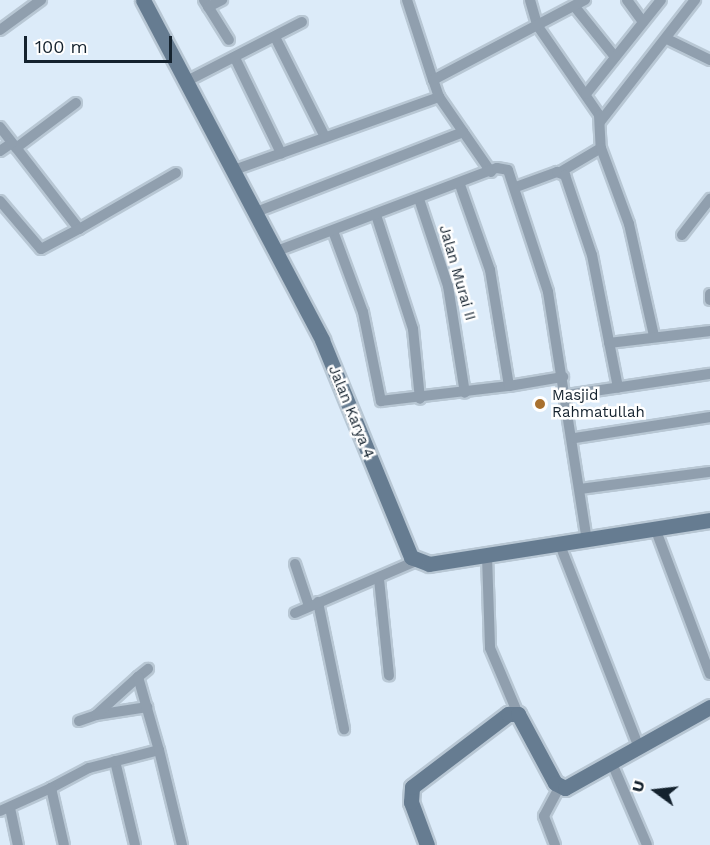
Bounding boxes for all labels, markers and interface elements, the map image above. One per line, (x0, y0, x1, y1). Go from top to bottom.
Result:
scale bar (27, 24, 176, 62)
text: 100 m (35, 36, 88, 57)
street label: Jalan Murai II (435, 223, 479, 323)
street label: Jalan Karya 4 (324, 363, 378, 461)
place label: Masjid Rahmatullah (552, 386, 645, 421)
marker: Masjid Rahmatullah (533, 397, 547, 411)
north arrow (626, 761, 686, 821)
text: U (627, 778, 649, 794)

